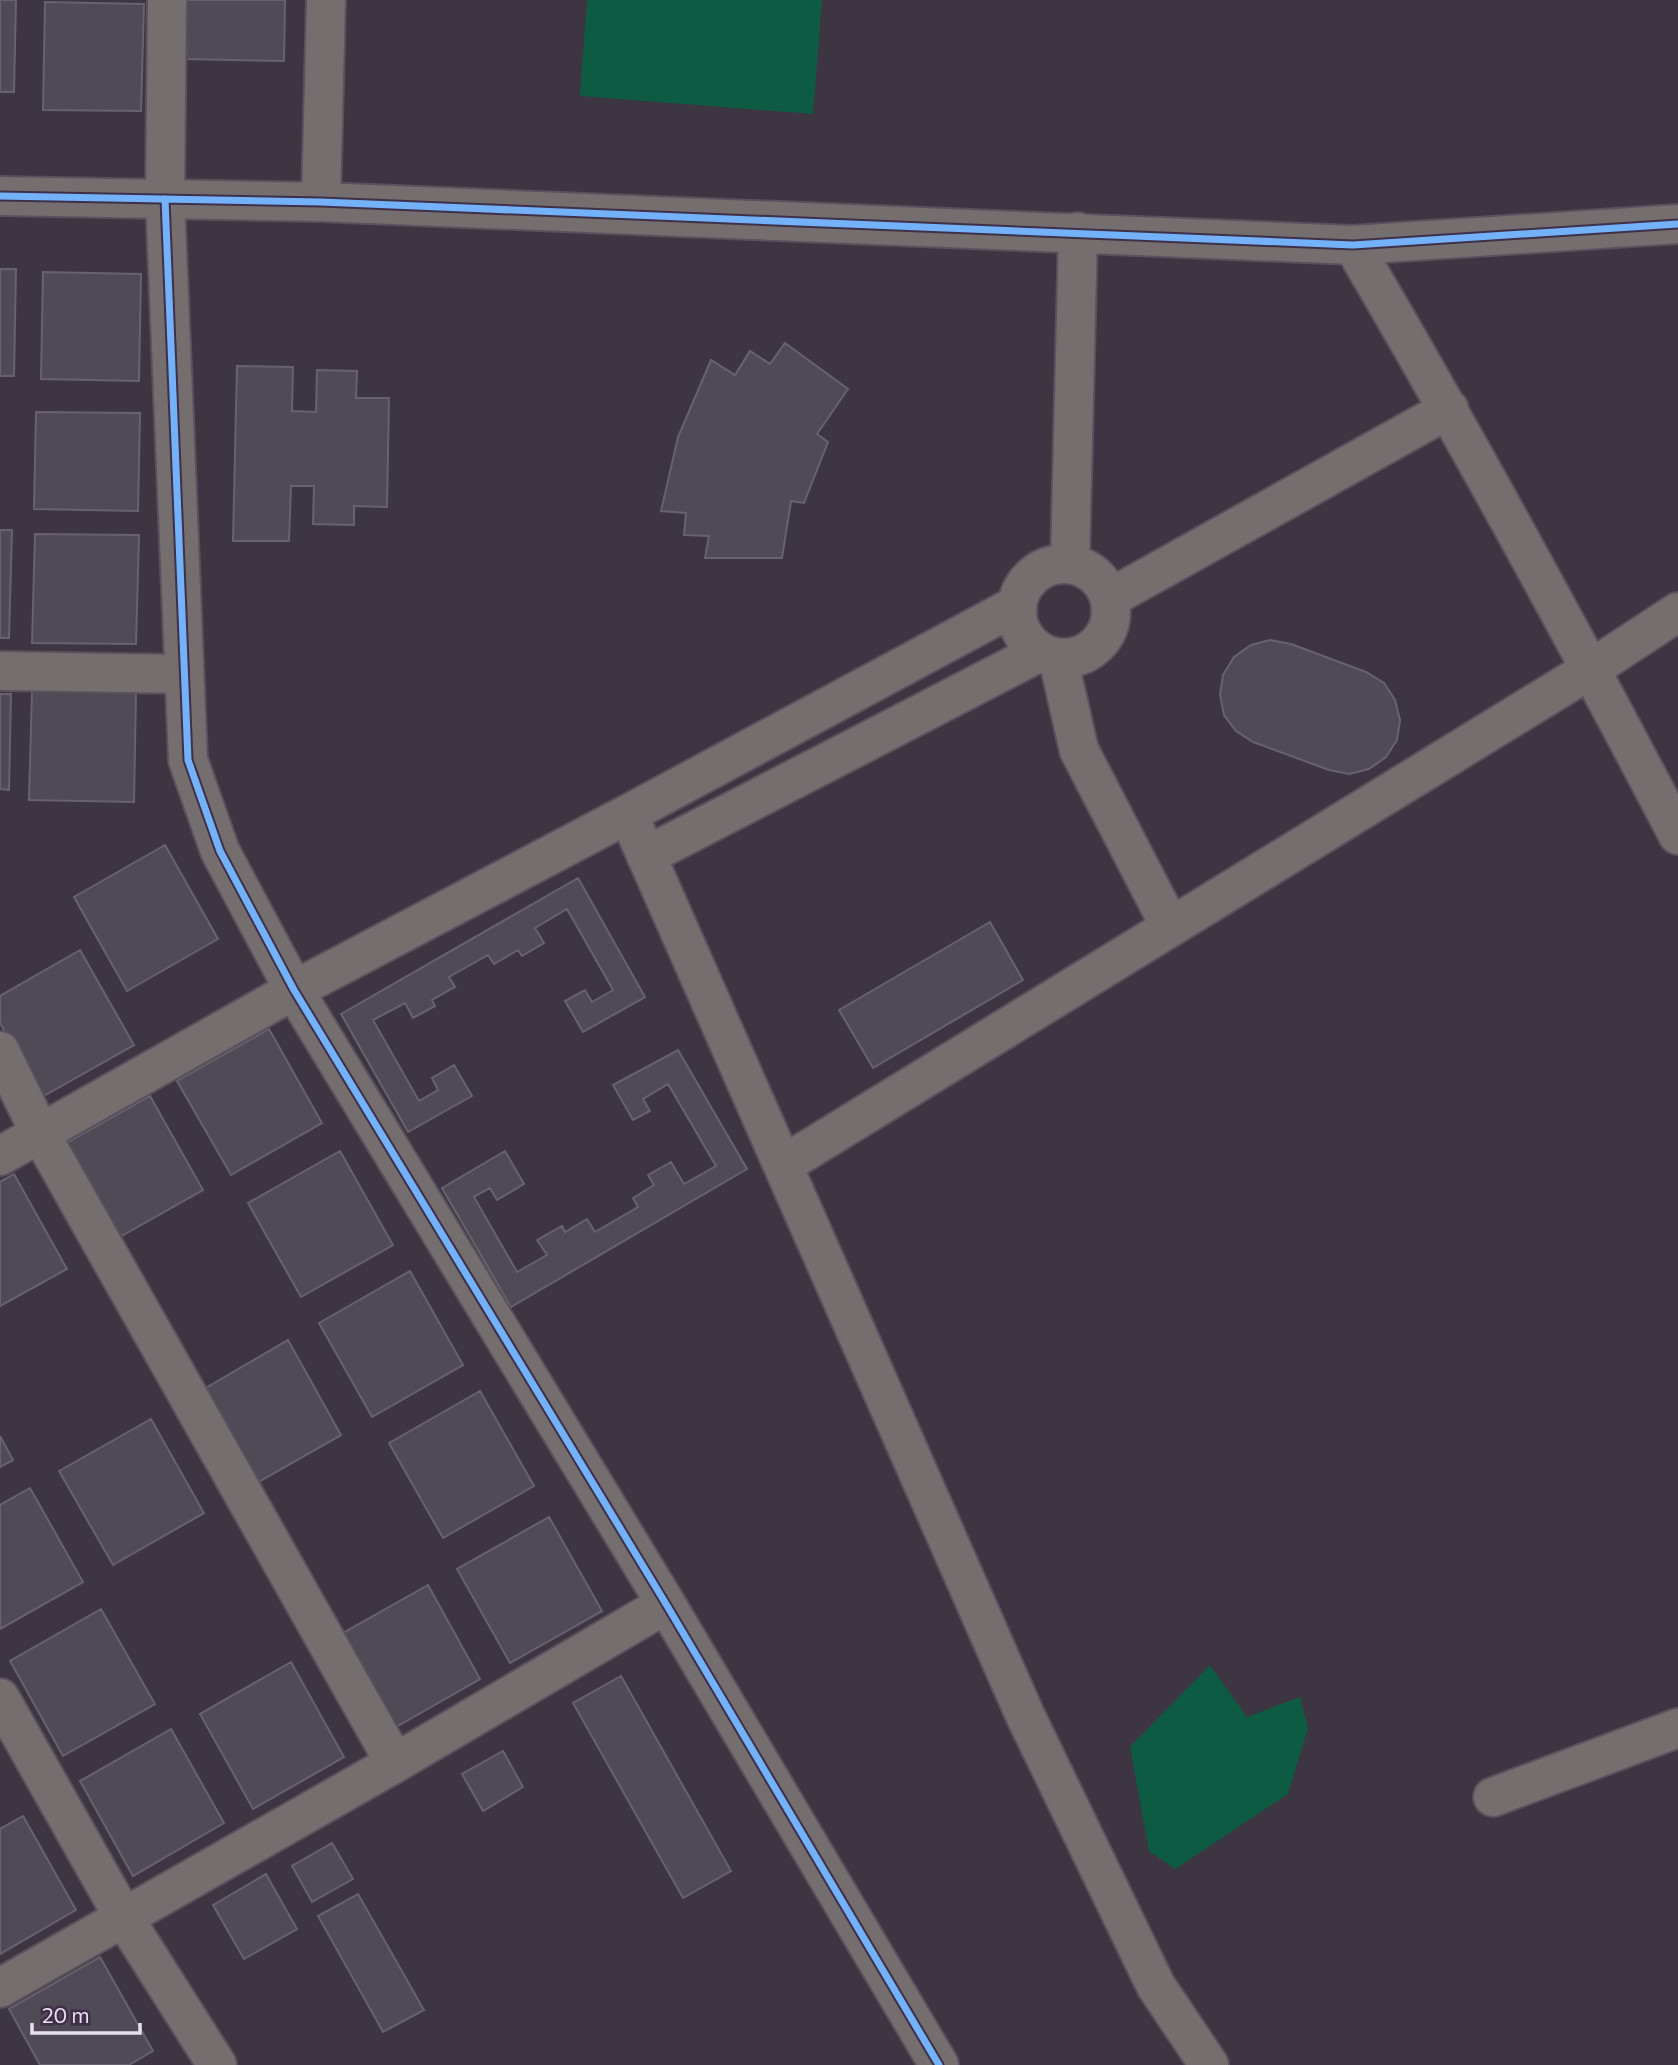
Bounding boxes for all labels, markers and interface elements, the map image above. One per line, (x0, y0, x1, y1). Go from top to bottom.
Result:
scale bar (32, 1992, 140, 2036)
text: 20 m (42, 2002, 90, 2027)

